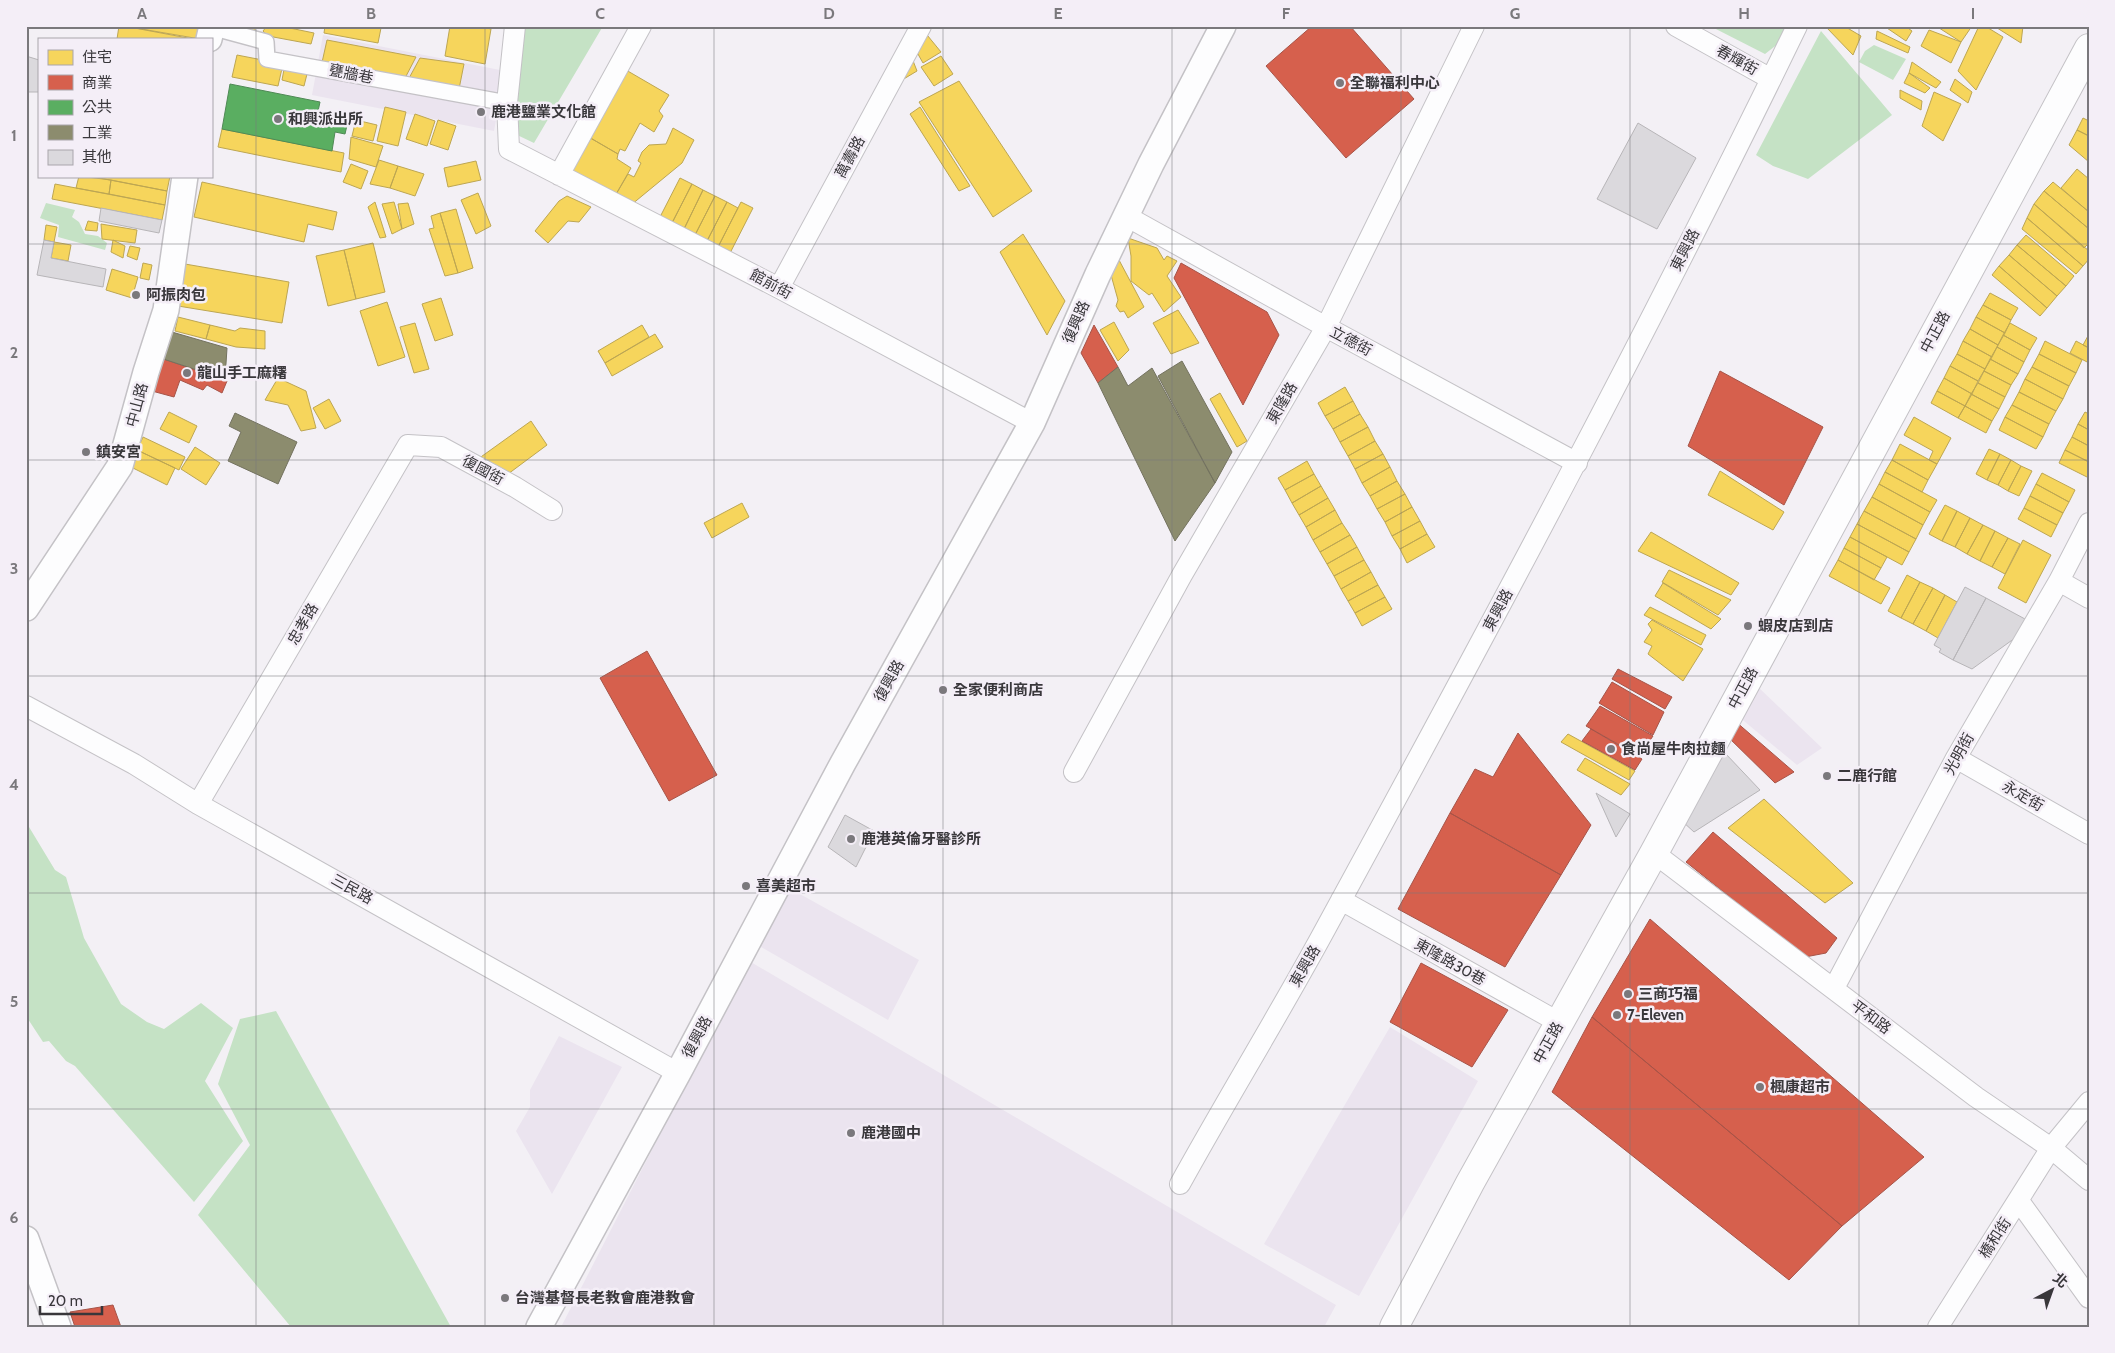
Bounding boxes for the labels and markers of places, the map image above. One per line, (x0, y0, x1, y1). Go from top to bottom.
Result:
place label: 全聯福利中心 (1350, 74, 1440, 92)
marker: 全聯福利中心 (1334, 77, 1346, 89)
place label: 鹿港鹽業文化館 (491, 103, 596, 121)
marker: 鹿港鹽業文化館 (475, 106, 487, 118)
place label: 和興派出所 (288, 110, 363, 128)
marker: 和興派出所 (272, 113, 284, 125)
place label: 阿振肉包 (146, 286, 206, 304)
marker: 阿振肉包 (130, 289, 142, 301)
place label: 龍山手工麻糬 (197, 364, 287, 382)
marker: 龍山手工麻糬 (181, 367, 193, 379)
place label: 鎮安宮 (96, 443, 141, 461)
marker: 鎮安宮 (80, 446, 92, 458)
place label: 蝦皮店到店 (1758, 617, 1833, 635)
marker: 蝦皮店到店 (1742, 620, 1754, 632)
place label: 全家便利商店 (953, 681, 1043, 699)
marker: 全家便利商店 (937, 684, 949, 696)
place label: 食尚屋牛肉拉麵 (1621, 740, 1726, 758)
marker: 食尚屋牛肉拉麵 (1605, 743, 1617, 755)
place label: 二鹿行館 (1837, 767, 1897, 785)
marker: 二鹿行館 (1821, 770, 1833, 782)
place label: 鹿港英倫牙醫診所 (861, 830, 981, 848)
marker: 鹿港英倫牙醫診所 (845, 833, 857, 845)
place label: 喜美超市 (756, 877, 816, 895)
marker: 喜美超市 (740, 880, 752, 892)
place label: 三商巧福 (1638, 985, 1698, 1003)
marker: 三商巧福 (1622, 988, 1634, 1000)
place label: 7-Eleven (1627, 1006, 1684, 1024)
marker: 7-Eleven (1611, 1009, 1623, 1021)
place label: 楓康超市 (1770, 1078, 1830, 1096)
marker: 楓康超市 (1754, 1081, 1766, 1093)
place label: 鹿港國中 (861, 1124, 921, 1142)
marker: 鹿港國中 (845, 1127, 857, 1139)
place label: 台灣基督長老教會鹿港教會 (515, 1289, 695, 1307)
marker: 台灣基督長老教會鹿港教會 (499, 1292, 511, 1304)

